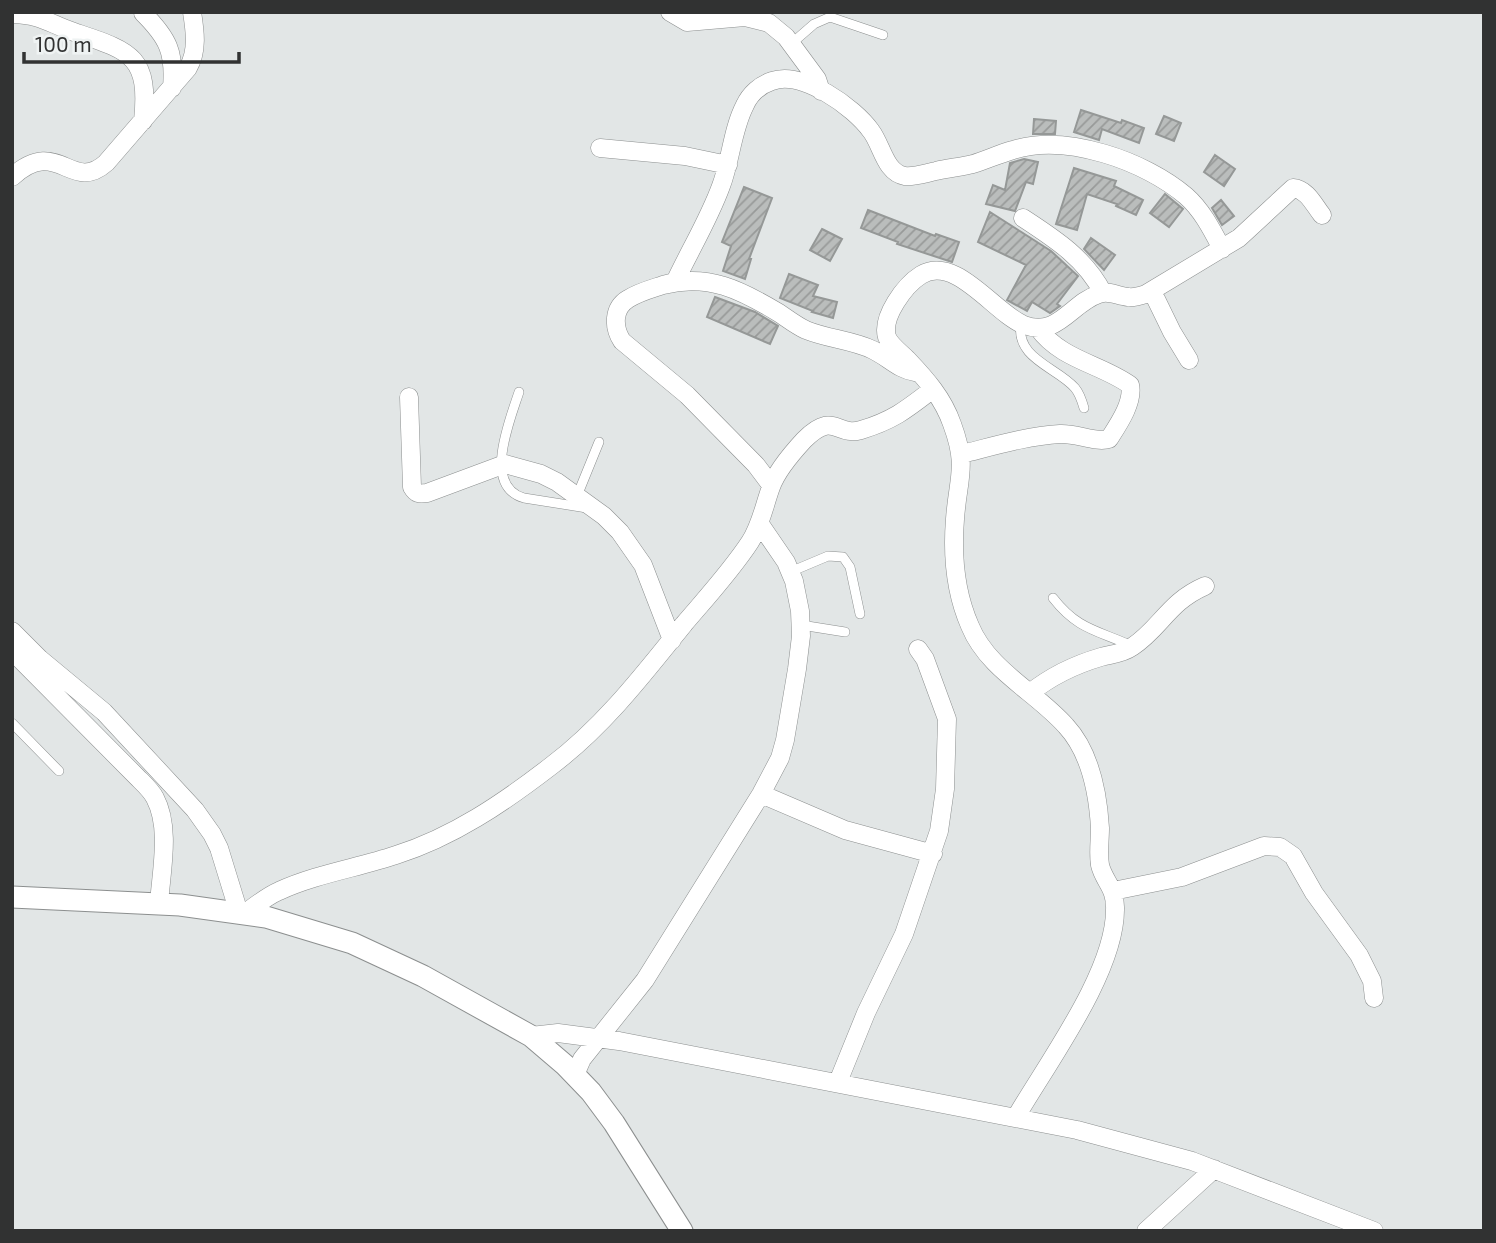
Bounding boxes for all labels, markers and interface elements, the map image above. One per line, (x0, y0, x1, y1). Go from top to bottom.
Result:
scale bar (24, 21, 240, 65)
text: 100 m (35, 31, 92, 56)

